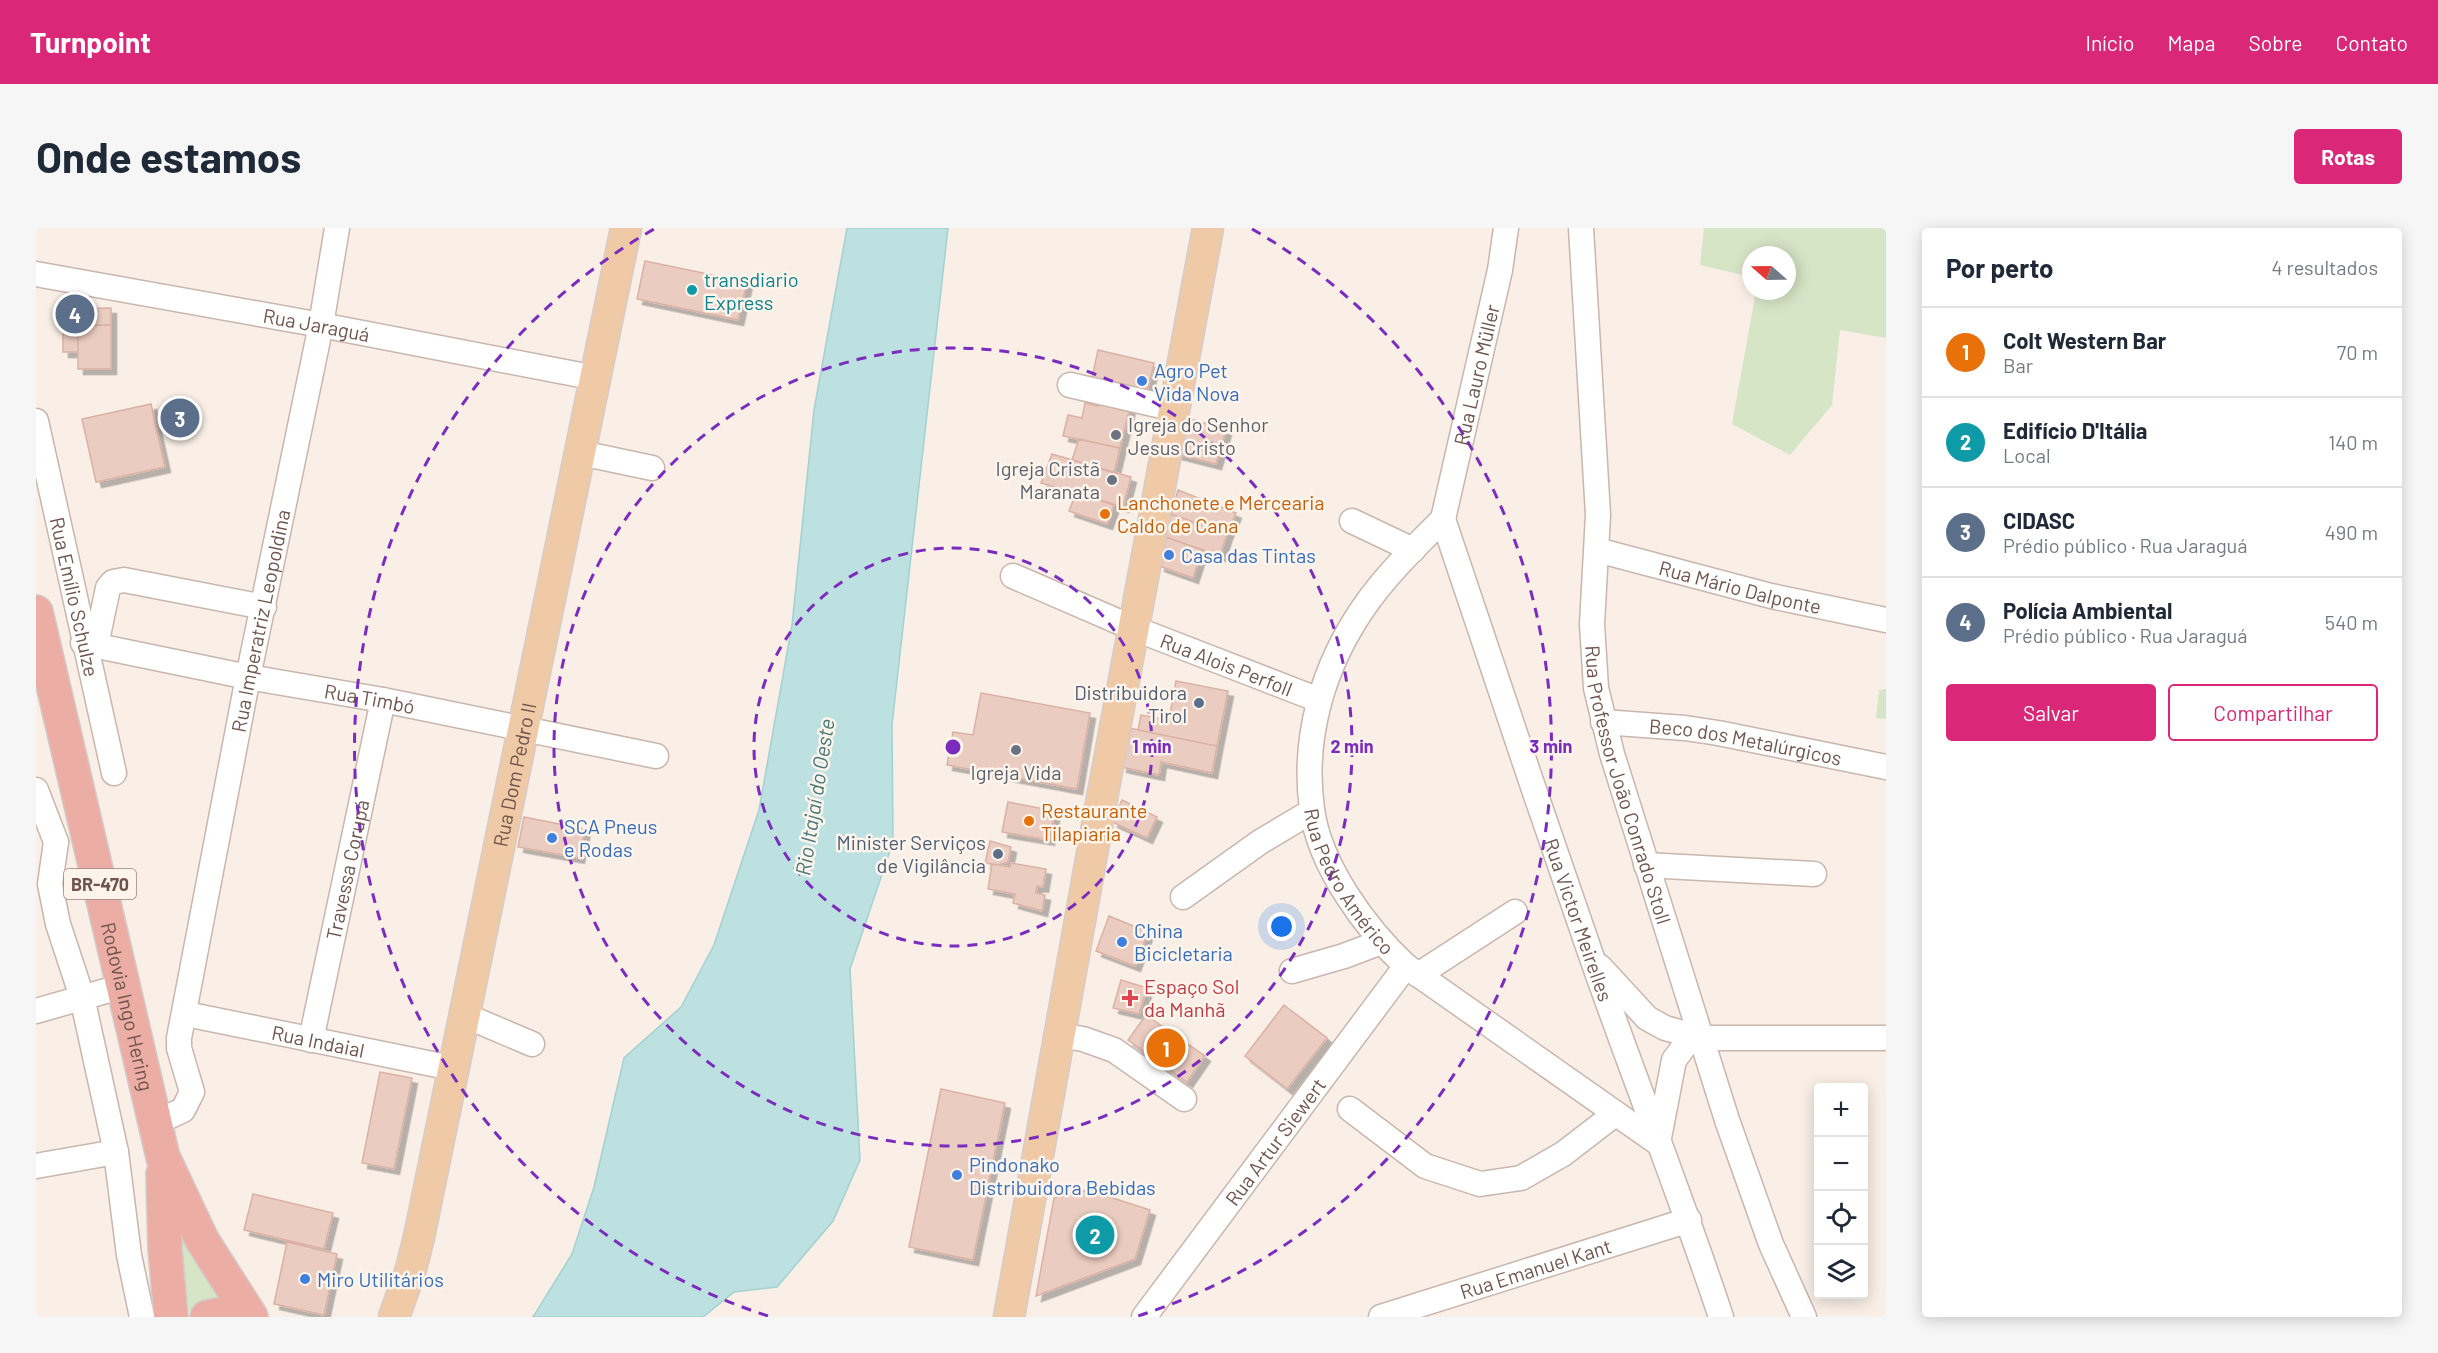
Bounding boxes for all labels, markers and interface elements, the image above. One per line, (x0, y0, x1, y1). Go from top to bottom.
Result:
text: Turnpoint (30, 25, 151, 59)
text: Início (2086, 30, 2134, 55)
text: Mapa (2167, 30, 2216, 55)
text: Sobre (2249, 30, 2302, 55)
text: Contato (2335, 30, 2408, 55)
button: Rotas (2294, 129, 2402, 184)
text: Onde estamos (36, 131, 301, 181)
north arrow (1742, 246, 1796, 300)
text: Por perto (1946, 252, 2054, 283)
text: 4 resultados (2271, 255, 2378, 279)
place label: transdiario Express (704, 267, 799, 314)
marker: transdiario Express (685, 283, 699, 297)
pin: 4 (56, 292, 94, 337)
street label: Rua Lauro Müller (1448, 302, 1504, 448)
street label: Rua Jaraguá (261, 303, 372, 346)
text: Colt Western Bar (2003, 327, 2166, 353)
text: 1 (1962, 340, 1969, 364)
text: 70 m (2337, 340, 2378, 364)
text: Bar (2003, 353, 2033, 377)
place label: Agro Pet Vida Nova (1154, 358, 1240, 405)
marker: Agro Pet Vida Nova (1135, 374, 1149, 388)
pin: 3 (160, 396, 200, 441)
place label: Igreja do Senhor Jesus Cristo (1128, 412, 1269, 459)
text: Edifício D'Itália (2003, 417, 2147, 443)
marker: Igreja do Senhor Jesus Cristo (1109, 428, 1123, 442)
text: 2 (1960, 430, 1971, 454)
text: 140 m (2328, 430, 2378, 454)
text: Local (2003, 443, 2050, 467)
place label: Igreja Cristã Maranata (996, 456, 1100, 503)
marker: Igreja Cristã Maranata (1105, 473, 1119, 487)
place label: Lanchonete e Mercearia Caldo de Cana (1117, 490, 1324, 537)
street label: Rua Imperatriz Leopoldina (226, 507, 294, 734)
marker: Lanchonete e Mercearia Caldo de Cana (1098, 507, 1112, 521)
text: CIDASC (2003, 507, 2075, 533)
street label: Rua Emílio Schulze (46, 515, 104, 679)
text: 3 (1960, 520, 1971, 544)
text: 490 m (2325, 520, 2378, 544)
text: Prédio público · Rua Jaraguá (2003, 533, 2248, 557)
place label: Casa das Tintas (1181, 543, 1316, 567)
marker: Casa das Tintas (1162, 548, 1176, 562)
street label: Rua Mário Dalponte (1657, 555, 1824, 618)
text: Polícia Ambiental (2003, 597, 2172, 623)
text: 4 (1959, 610, 1972, 634)
text: 540 m (2325, 610, 2378, 634)
text: Prédio público · Rua Jaraguá (2003, 623, 2248, 647)
street label: Rua Alois Perfoll (1157, 628, 1296, 701)
street label: Rua Professor João Conrado Stoll (1581, 644, 1677, 927)
street label: Rua Timbó (323, 678, 417, 718)
place label: Distribuidora Tirol (1074, 680, 1187, 727)
button: Salvar (1946, 684, 2156, 741)
button: Compartilhar (2168, 684, 2378, 741)
marker: Distribuidora Tirol (1192, 696, 1206, 710)
street label: Rua Dom Pedro II (487, 700, 540, 849)
street label: Beco dos Metalúrgicos (1648, 713, 1844, 770)
water label: Rio Itajaí do Oeste (789, 717, 839, 877)
text: 1 min (1132, 735, 1172, 757)
text: 2 min (1330, 735, 1374, 757)
text: 3 min (1530, 735, 1572, 757)
centre of rings (943, 737, 963, 757)
marker: Igreja Vida (1009, 743, 1023, 757)
place label: Igreja Vida (971, 760, 1061, 784)
street label: Travessa Corupá (321, 797, 374, 942)
place label: Restaurante Tilapiaria (1041, 798, 1147, 845)
street label: Rua Pedro Américo (1300, 807, 1400, 959)
place label: SCA Pneus e Rodas (564, 814, 657, 861)
marker: Restaurante Tilapiaria (1022, 814, 1036, 828)
place label: Minister Serviços de Vigilância (837, 830, 986, 877)
marker: SCA Pneus e Rodas (545, 831, 559, 845)
street label: Rua Victor Meirelles (1539, 835, 1618, 1004)
marker: Minister Serviços de Vigilância (991, 847, 1005, 861)
road number: BR-470 (64, 869, 136, 899)
your location (1267, 912, 1296, 941)
place label: China Bicicletaria (1134, 918, 1233, 965)
street label: Rodovia Ingo Hering (97, 920, 159, 1093)
marker: China Bicicletaria (1115, 935, 1129, 949)
place label: Espaço Sol da Manhã (1144, 974, 1239, 1021)
marker: Espaço Sol da Manhã (1121, 989, 1139, 1007)
street label: Rua Indaial (270, 1020, 367, 1062)
pin: 1 (1146, 1026, 1186, 1070)
street label: Rua Artur Siewert (1220, 1073, 1330, 1210)
map controls (1814, 1083, 1868, 1299)
button: + (1814, 1083, 1868, 1137)
button: − (1814, 1137, 1868, 1191)
place label: Pindonako Distribuidora Bebidas (969, 1152, 1156, 1199)
marker: Pindonako Distribuidora Bebidas (950, 1168, 964, 1182)
button: locate (1814, 1191, 1868, 1245)
pin: 2 (1076, 1212, 1114, 1258)
street label: Rua Emanuel Kant (1457, 1233, 1614, 1303)
button: layers (1814, 1245, 1868, 1299)
place label: Miro Utilitários (317, 1267, 444, 1291)
marker: Miro Utilitários (298, 1272, 312, 1286)

